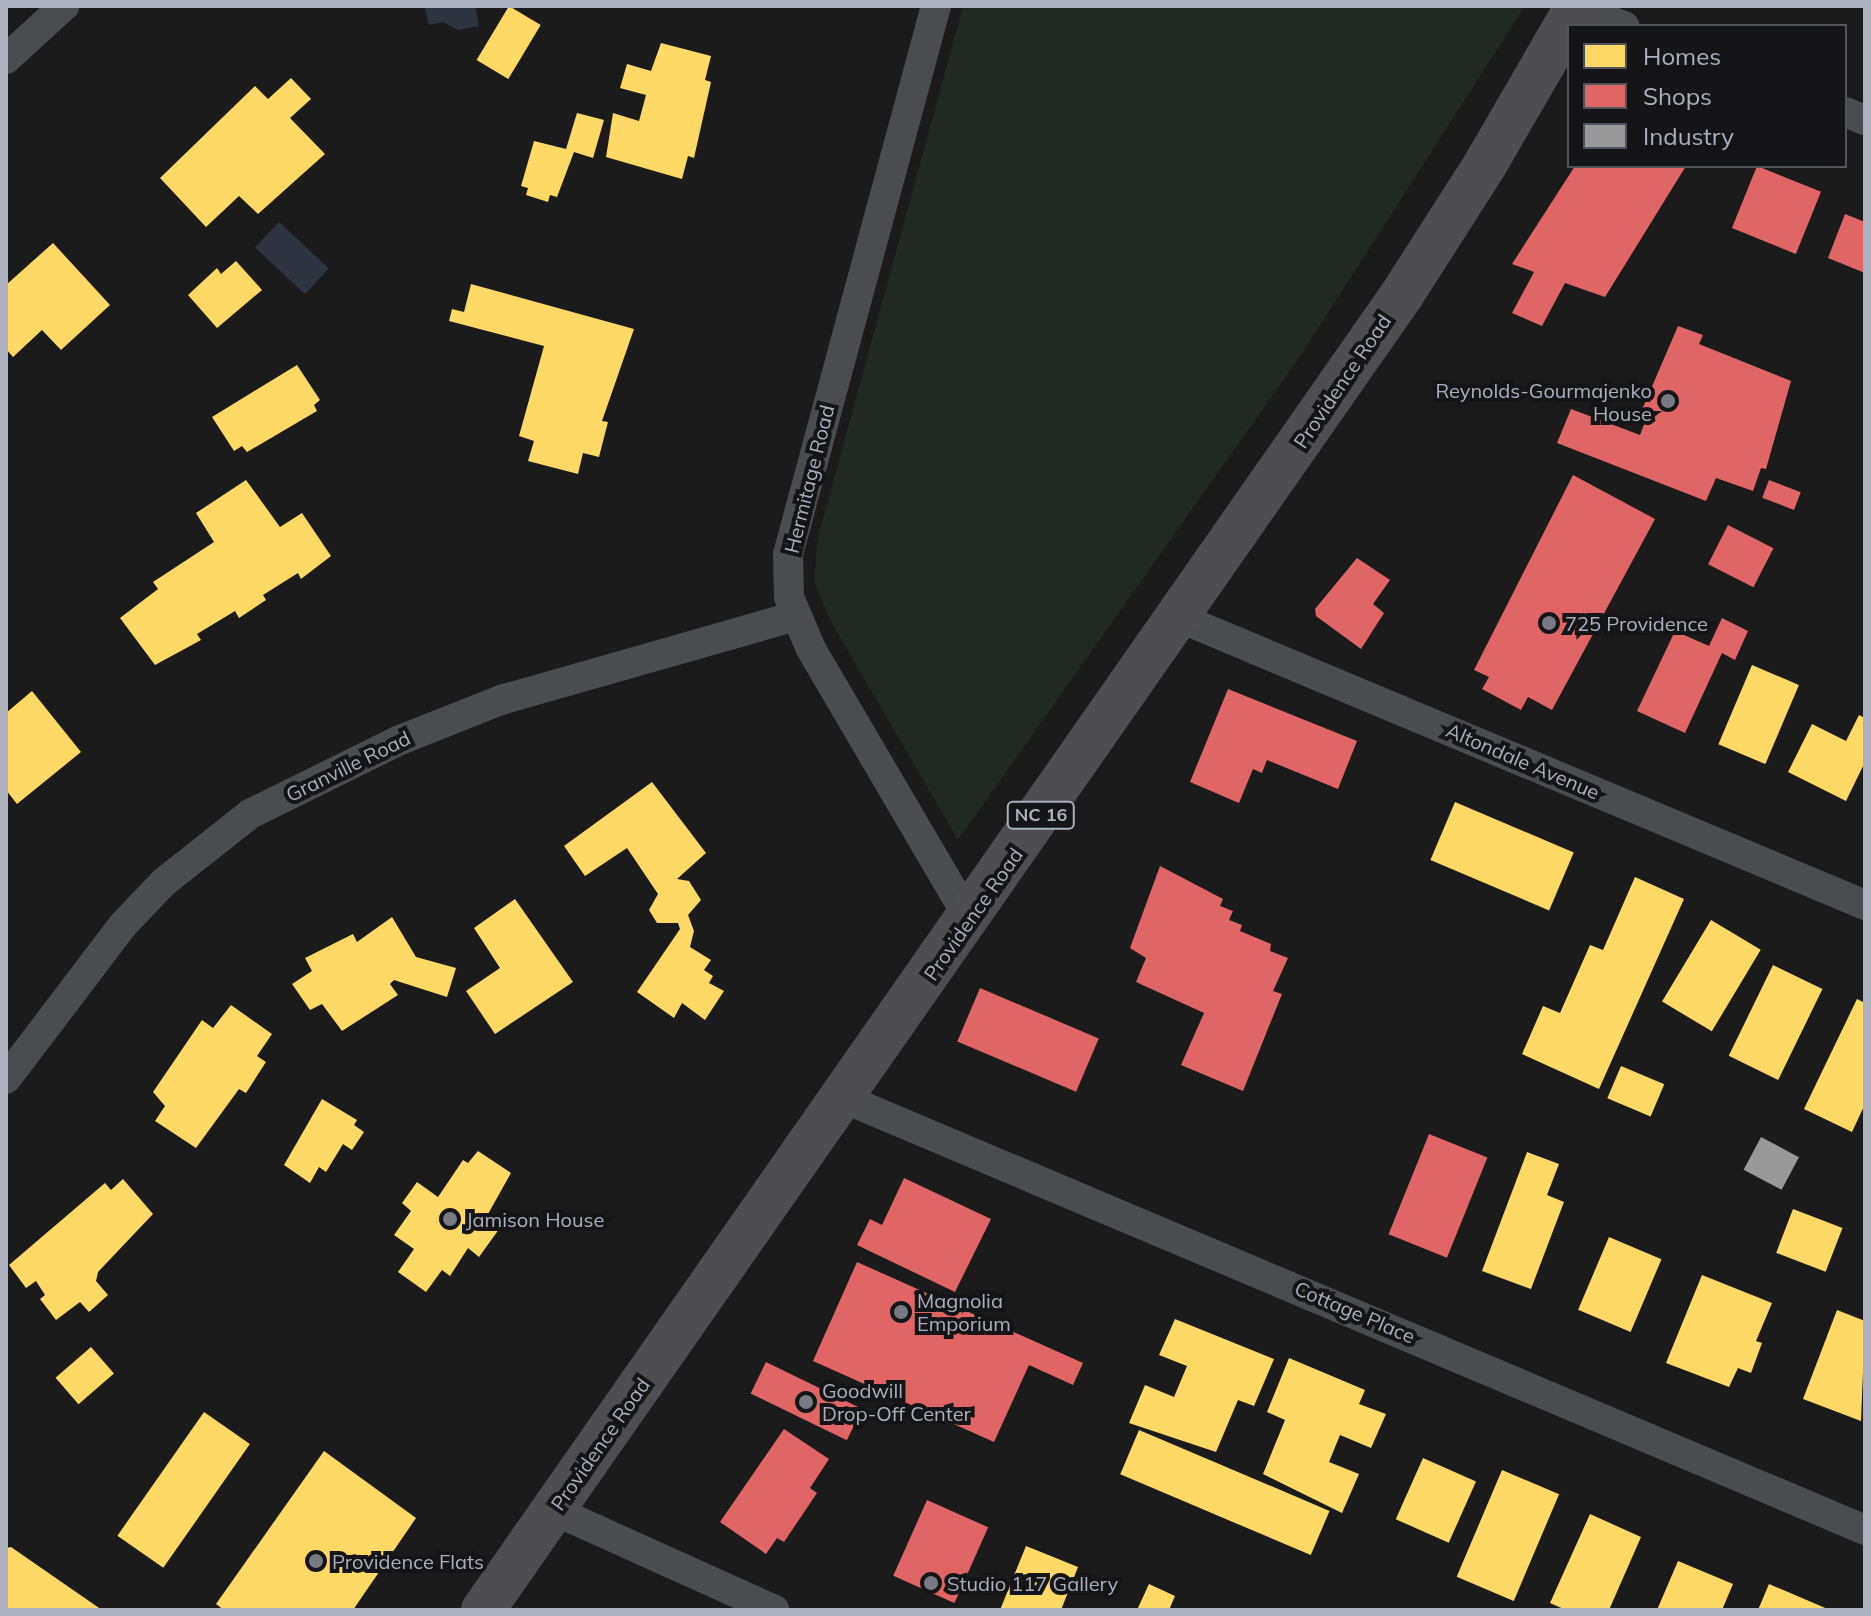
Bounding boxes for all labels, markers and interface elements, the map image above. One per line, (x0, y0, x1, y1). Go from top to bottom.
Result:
legend (1567, 24, 1847, 168)
text: Homes (1643, 41, 1721, 71)
text: Shops (1643, 81, 1712, 111)
text: Industry (1643, 121, 1734, 151)
street label: Providence Road (1288, 310, 1396, 452)
place label: Reynolds-Gourmajenko House (1435, 378, 1652, 425)
marker: Reynolds-Gourmajenko House (1659, 392, 1677, 410)
street label: Hermitage Road (779, 402, 839, 556)
place label: 725 Providence (1565, 611, 1708, 635)
marker: 725 Providence (1540, 614, 1558, 632)
street label: Altondale Avenue (1443, 718, 1603, 804)
street label: Granville Road (282, 726, 414, 806)
road number: NC 16 (1005, 801, 1077, 829)
street label: Providence Road (918, 843, 1028, 985)
place label: Jamison House (466, 1207, 604, 1231)
marker: Jamison House (441, 1210, 459, 1228)
street label: Cottage Place (1291, 1276, 1419, 1348)
place label: Magnolia Emporium (917, 1288, 1011, 1335)
marker: Magnolia Emporium (892, 1303, 910, 1321)
street label: Providence Road (545, 1373, 655, 1515)
place label: Goodwill Drop-Off Center (822, 1378, 971, 1425)
marker: Goodwill Drop-Off Center (797, 1393, 815, 1411)
place label: Providence Flats (332, 1549, 484, 1573)
marker: Providence Flats (307, 1552, 325, 1570)
place label: Studio 117 Gallery (947, 1571, 1118, 1595)
marker: Studio 117 Gallery (922, 1574, 940, 1592)

